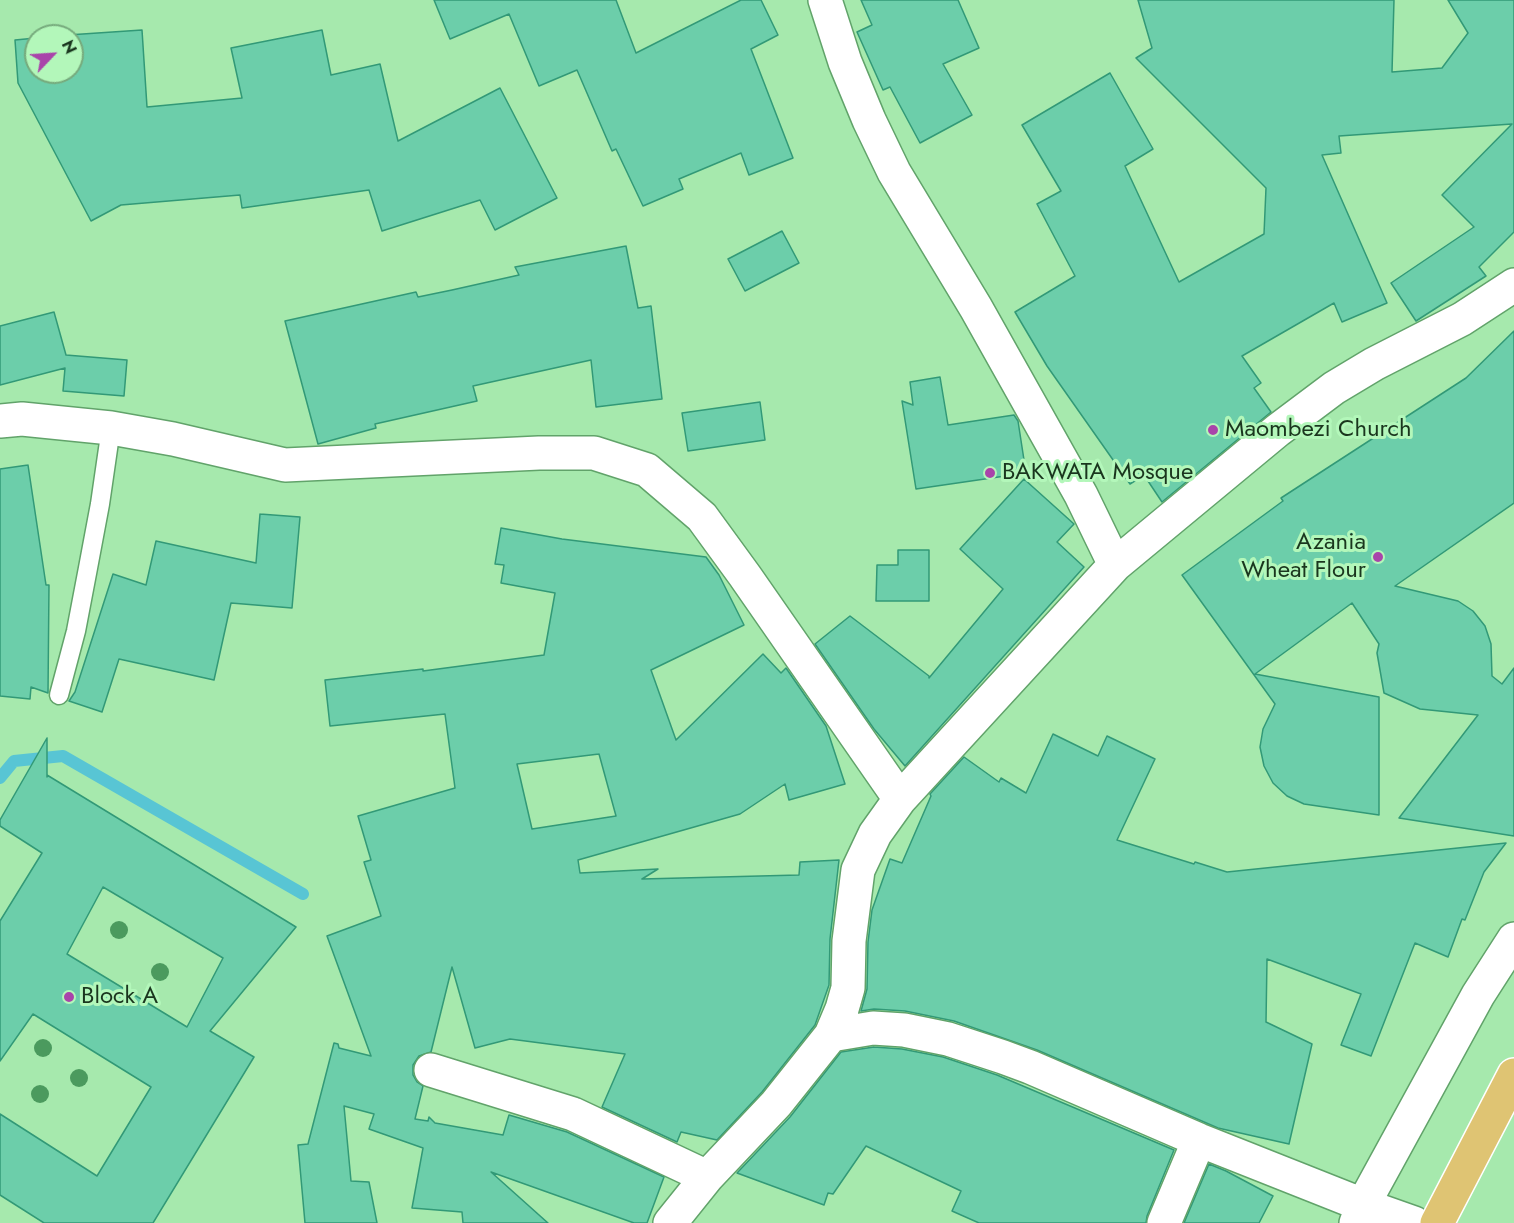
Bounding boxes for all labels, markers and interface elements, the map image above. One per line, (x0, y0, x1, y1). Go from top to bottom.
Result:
north arrow (24, 24, 84, 84)
text: N (56, 36, 82, 58)
place label: Maombezi Church (1225, 416, 1412, 444)
marker: Maombezi Church (1206, 423, 1220, 437)
place label: BAKWATA Mosque (1002, 459, 1193, 487)
marker: BAKWATA Mosque (983, 466, 997, 480)
place label: Azania Wheat Flour (1241, 529, 1366, 585)
marker: Azania Wheat Flour (1371, 550, 1385, 564)
place label: Block A (81, 983, 158, 1011)
marker: Block A (62, 990, 76, 1004)

